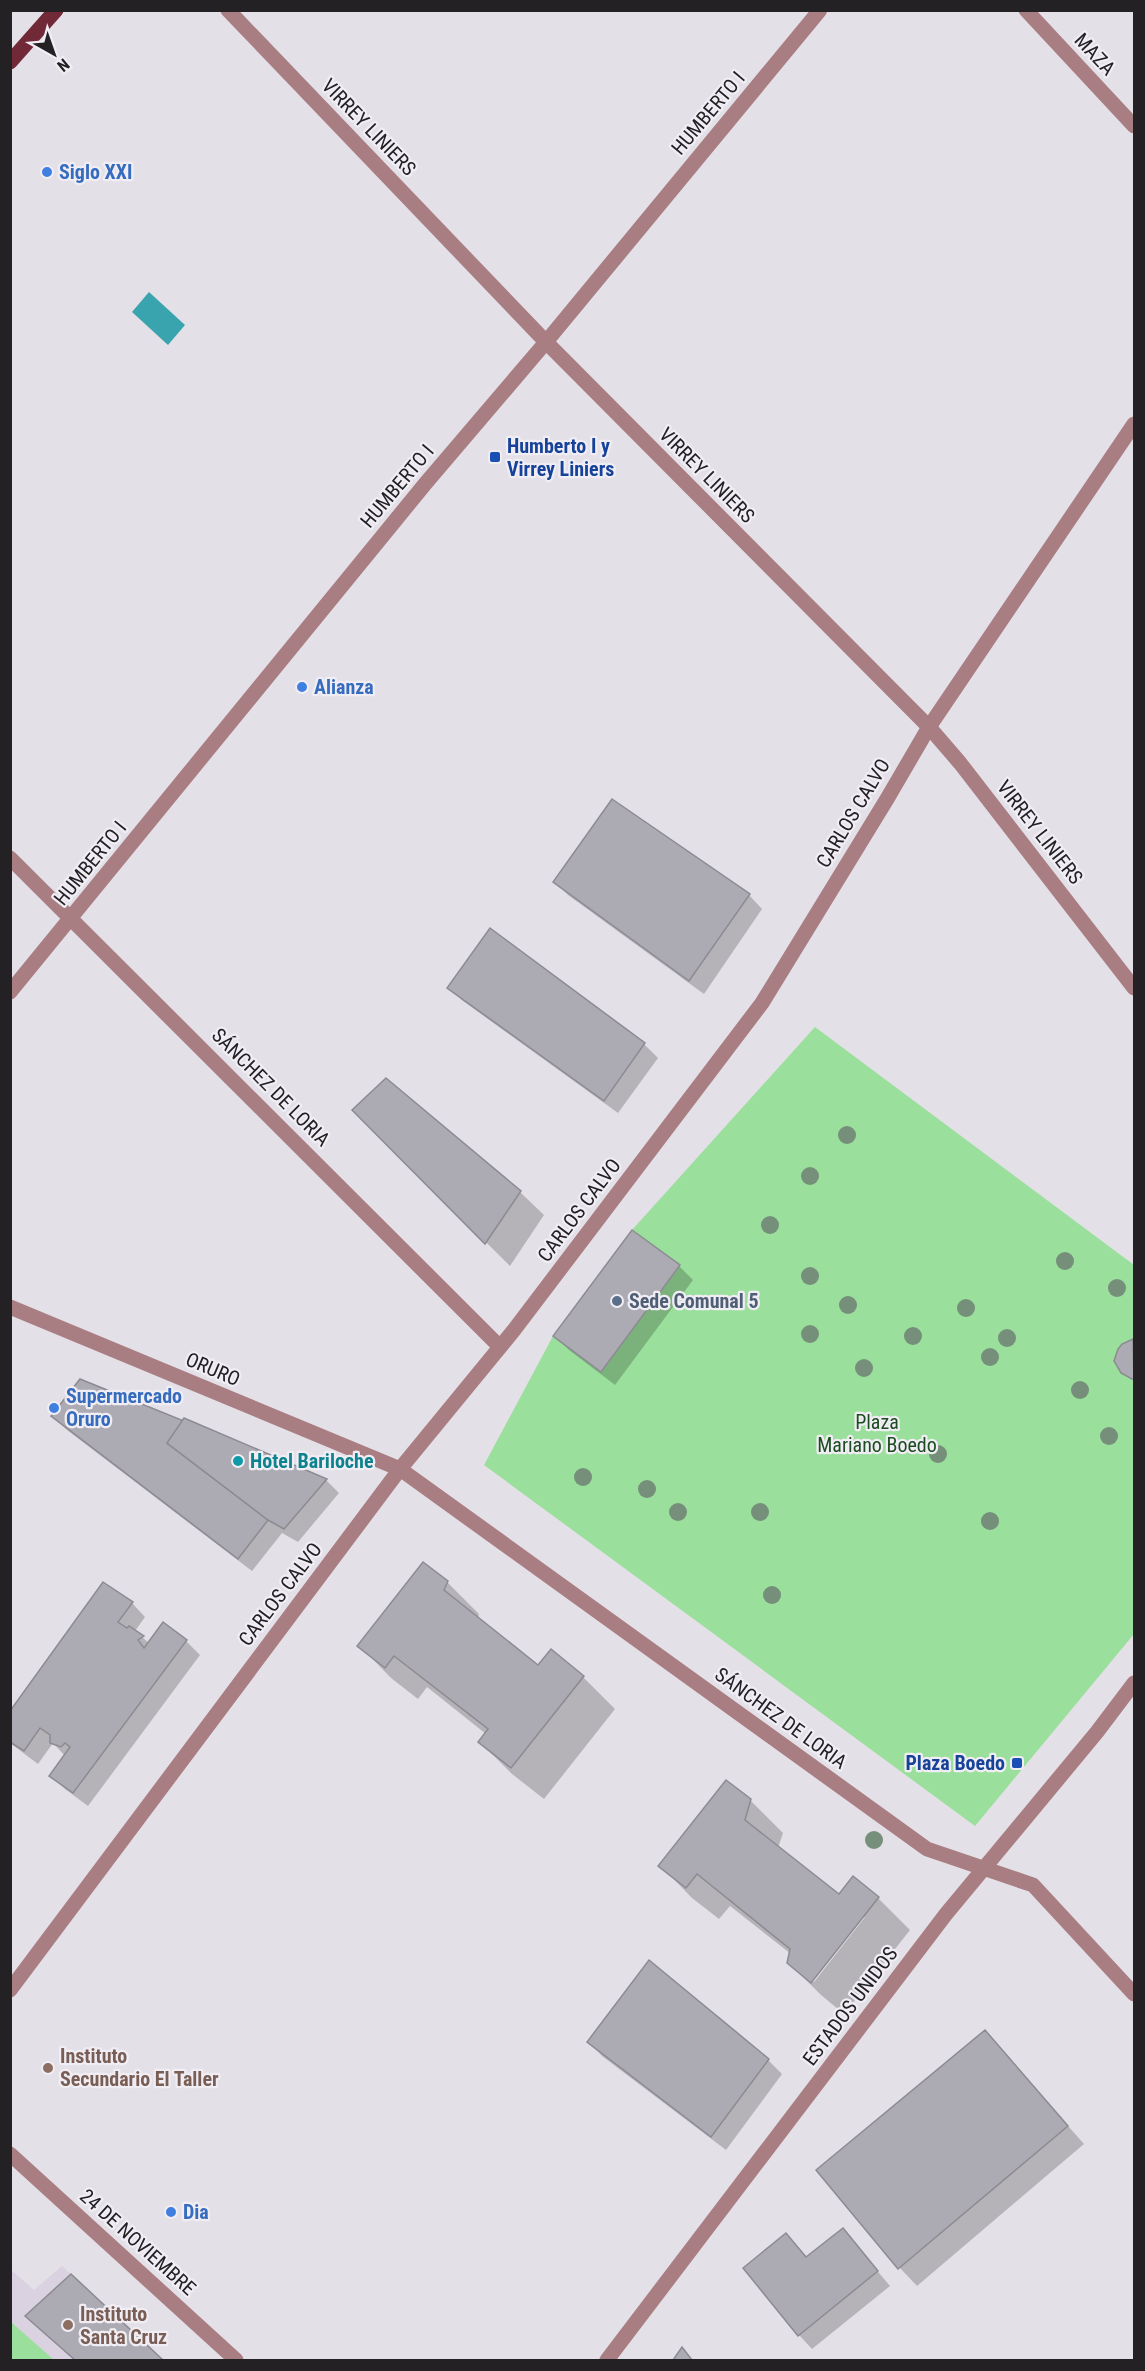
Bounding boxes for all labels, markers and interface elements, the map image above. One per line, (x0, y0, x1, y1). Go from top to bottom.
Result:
north arrow (24, 24, 84, 84)
street label: MAZA (1070, 28, 1121, 80)
text: N (53, 55, 73, 76)
street label: HUMBERTO I (666, 67, 750, 159)
street label: VIRREY LINIERS (317, 74, 421, 180)
place label: Siglo XXI (59, 160, 132, 184)
marker: Siglo XXI (40, 165, 54, 179)
street label: VIRREY LINIERS (654, 422, 760, 528)
place label: Humberto I y Virrey Liniers (507, 434, 614, 481)
street label: HUMBERTO I (355, 440, 439, 532)
marker: Humberto I y Virrey Liniers (488, 450, 502, 464)
place label: Alianza (314, 675, 374, 699)
marker: Alianza (295, 680, 309, 694)
street label: CARLOS CALVO (811, 754, 895, 872)
street label: VIRREY LINIERS (992, 775, 1088, 889)
street label: HUMBERTO I (49, 816, 131, 910)
street label: SÁNCHEZ DE LORIA (207, 1023, 335, 1151)
street label: CARLOS CALVO (532, 1154, 626, 1266)
place label: Sede Comunal 5 (629, 1289, 759, 1313)
marker: Sede Comunal 5 (610, 1294, 624, 1308)
street label: ORURO (182, 1347, 244, 1391)
place label: Supermercado Oruro (66, 1384, 182, 1431)
marker: Supermercado Oruro (47, 1401, 61, 1415)
park label: Plaza Mariano Boedo (817, 1410, 937, 1457)
place label: Hotel Bariloche (250, 1449, 374, 1473)
marker: Hotel Bariloche (231, 1454, 245, 1468)
street label: CARLOS CALVO (233, 1538, 327, 1650)
street label: SÁNCHEZ DE LORIA (710, 1662, 852, 1774)
place label: Plaza Boedo (905, 1751, 1005, 1775)
marker: Plaza Boedo (1010, 1756, 1024, 1770)
street label: ESTADOS UNIDOS (798, 1942, 902, 2070)
place label: Instituto Secundario El Taller (60, 2044, 219, 2091)
marker: Instituto Secundario El Taller (41, 2061, 55, 2075)
street label: 24 DE NOVIEMBRE (75, 2184, 201, 2300)
place label: Dia (183, 2200, 209, 2224)
marker: Dia (164, 2205, 178, 2219)
place label: Instituto Santa Cruz (80, 2302, 167, 2349)
marker: Instituto Santa Cruz (61, 2318, 75, 2332)

